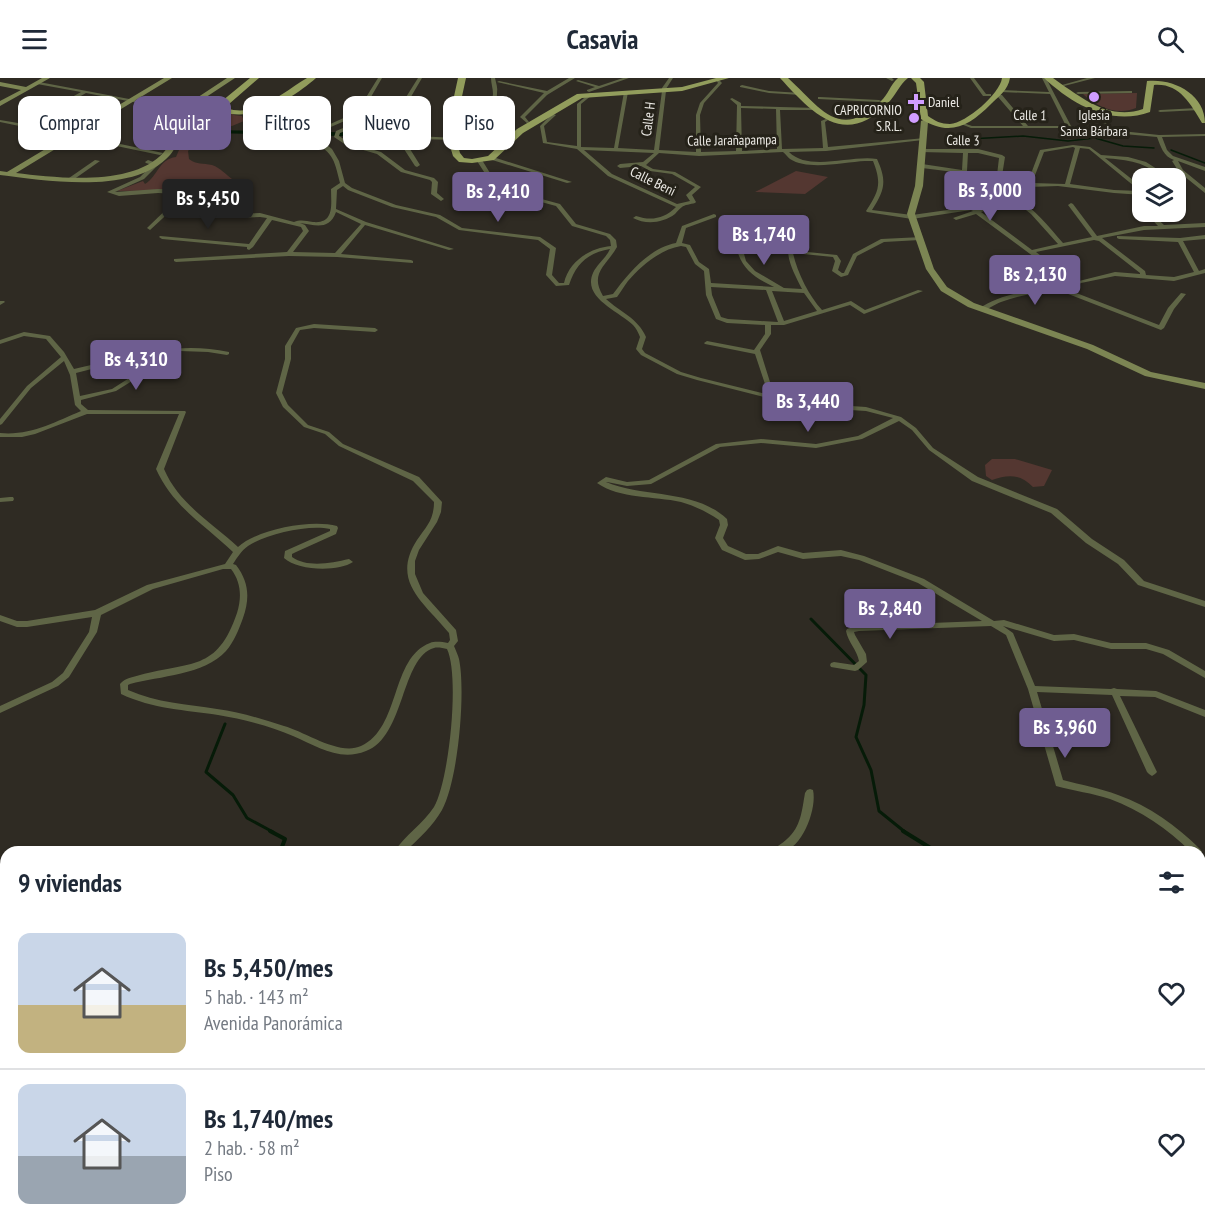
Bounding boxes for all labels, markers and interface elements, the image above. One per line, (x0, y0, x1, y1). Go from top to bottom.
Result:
text: Casavia (567, 22, 638, 56)
icon: menu (18, 23, 51, 56)
icon: search (1154, 23, 1187, 56)
marker: Iglesia Santa Bárbara (1087, 90, 1101, 104)
place label: Daniel (928, 93, 960, 111)
marker: Daniel (909, 95, 923, 109)
chip: Comprar (18, 96, 121, 150)
chip: Alquilar (133, 96, 231, 150)
chip: Filtros (243, 96, 331, 150)
chip: Nuevo (343, 96, 431, 150)
chip: Piso (443, 96, 515, 150)
street label: Calle H (637, 101, 659, 137)
place label: CAPRICORNIO S.R.L. (834, 101, 902, 135)
street label: Calle 1 (1013, 106, 1047, 124)
place label: Iglesia Santa Bárbara (1060, 106, 1128, 140)
marker: CAPRICORNIO S.R.L. (907, 111, 921, 125)
street label: Calle Jarañapampa (687, 130, 777, 150)
street label: Calle 3 (946, 131, 980, 149)
street label: Calle Beni (627, 162, 679, 200)
map controls (1132, 168, 1186, 222)
button: layers (1132, 168, 1186, 222)
pin: Bs 3,000 (928, 171, 1052, 222)
pin: Bs 2,410 (436, 172, 560, 223)
text: Bs 3,000 (958, 177, 1022, 203)
text: Bs 2,410 (466, 178, 530, 204)
pin: Bs 5,450 (146, 179, 270, 230)
text: Bs 5,450 (176, 185, 240, 211)
pin: Bs 1,740 (702, 215, 826, 266)
text: Bs 1,740 (732, 221, 796, 247)
pin: Bs 2,130 (973, 255, 1097, 306)
text: Bs 2,130 (1003, 261, 1067, 287)
pin: Bs 4,310 (74, 340, 198, 391)
text: Bs 4,310 (104, 346, 168, 372)
pin: Bs 3,440 (746, 382, 870, 433)
text: Bs 3,440 (776, 388, 840, 414)
pin: Bs 2,840 (828, 589, 952, 640)
text: Bs 2,840 (858, 595, 922, 621)
pin: Bs 3,960 (1003, 708, 1127, 759)
text: Bs 3,960 (1033, 714, 1097, 740)
text: 9 viviendas (18, 866, 122, 899)
icon: filters (1155, 866, 1188, 899)
text: Bs 5,450/mes (204, 951, 333, 984)
icon: home (66, 957, 138, 1029)
icon: heart (1155, 977, 1188, 1010)
text: 5 hab. · 143 m² (204, 984, 309, 1010)
text: Avenida Panorámica (204, 1010, 343, 1036)
text: Bs 1,740/mes (204, 1102, 333, 1135)
icon: home (66, 1108, 138, 1180)
icon: heart (1155, 1128, 1188, 1161)
text: 2 hab. · 58 m² (204, 1135, 300, 1161)
text: Piso (204, 1161, 233, 1187)

